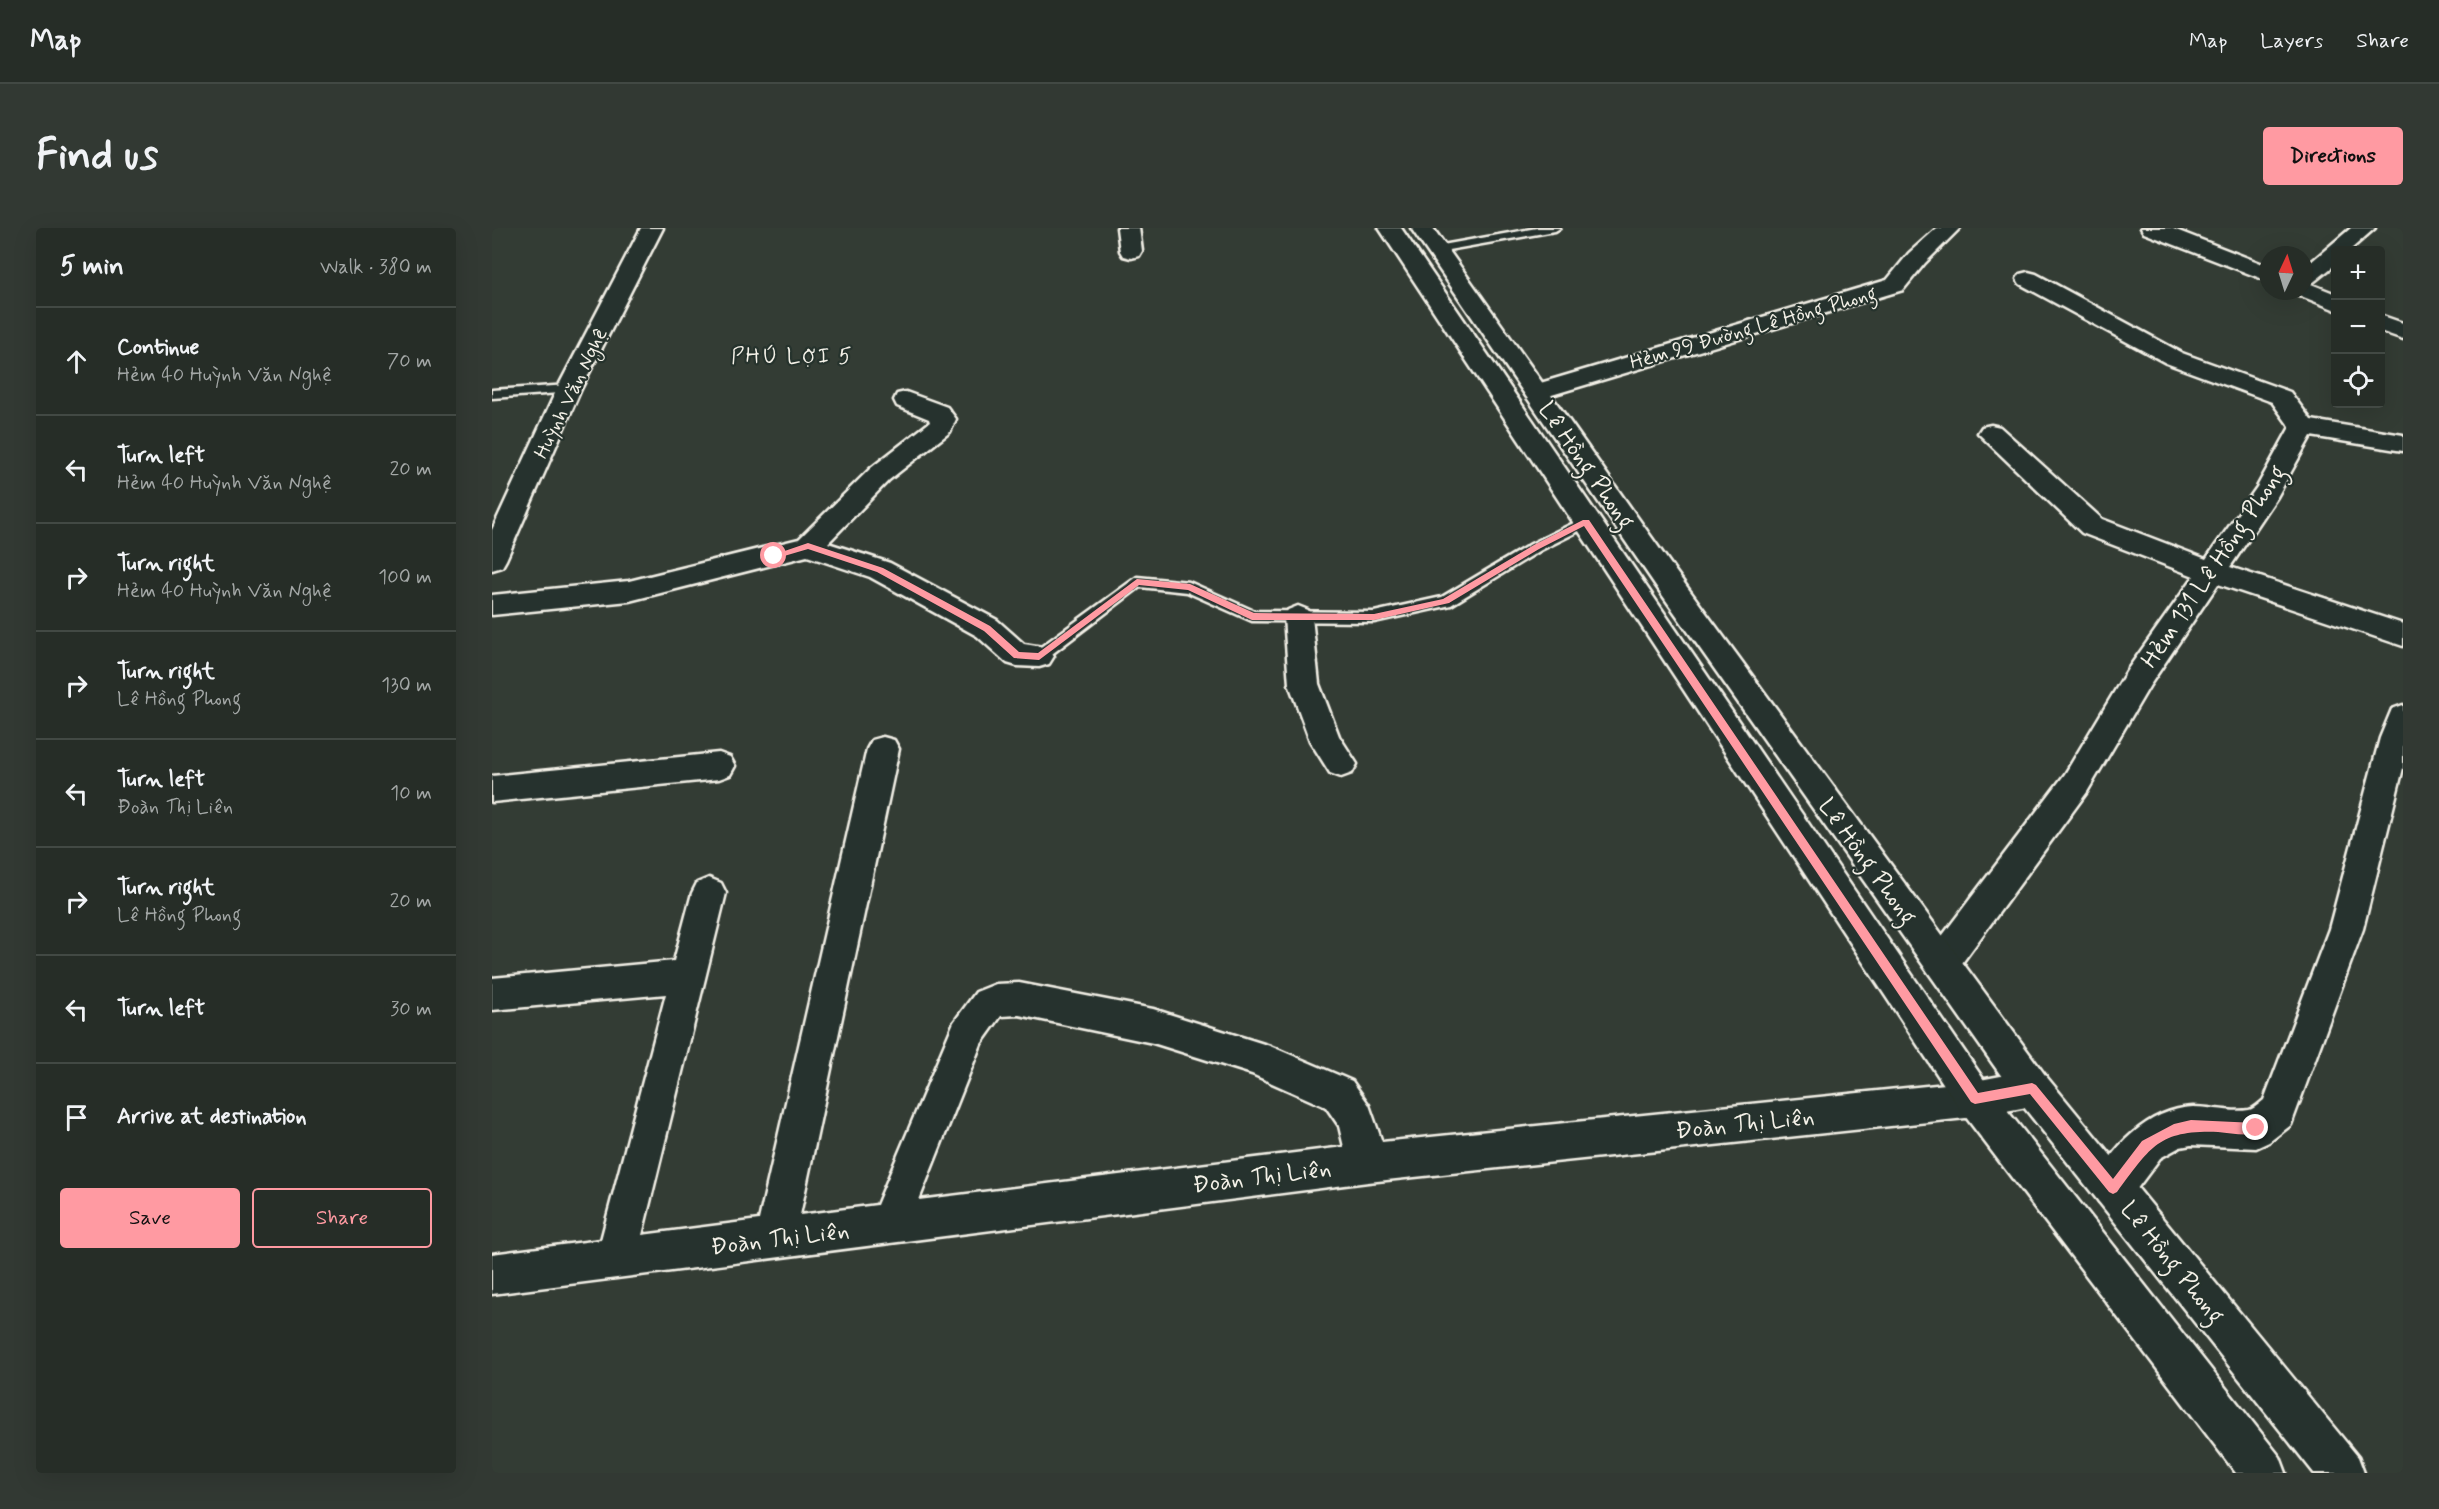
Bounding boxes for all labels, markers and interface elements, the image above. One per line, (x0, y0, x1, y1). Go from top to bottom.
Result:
text: Map (30, 23, 81, 60)
text: Map (2189, 27, 2227, 55)
text: Layers (2260, 27, 2323, 55)
text: Share (2356, 27, 2409, 55)
button: Directions (2263, 127, 2403, 185)
text: Find us (36, 129, 158, 184)
north arrow (2259, 246, 2313, 300)
map controls (2331, 246, 2385, 408)
button: + (2331, 246, 2385, 300)
text: 5 min (60, 250, 124, 284)
text: Walk · 380 m (320, 254, 432, 281)
street label: Hẻm 99 Đường Lê Hồng Phong (1627, 280, 1881, 379)
button: − (2331, 300, 2385, 354)
street label: Huỳnh Văn Nghệ (528, 324, 616, 464)
text: Continue (117, 334, 199, 362)
district label: PHÚ LỢI 5 (731, 343, 853, 371)
icon: ahead (60, 345, 93, 378)
text: 70 m (387, 348, 432, 375)
button: locate (2331, 354, 2385, 408)
text: Hẻm 40 Huỳnh Văn Nghệ (117, 362, 332, 389)
street label: Lê Hồng Phong (1528, 396, 1641, 538)
text: Turn left (117, 442, 205, 470)
icon: left (60, 453, 93, 486)
text: 20 m (389, 456, 432, 483)
street label: Hẻm 131 Lê Hồng Phong (2135, 459, 2296, 676)
text: Hẻm 40 Huỳnh Văn Nghệ (117, 470, 332, 497)
route start (760, 542, 786, 568)
text: Turn right (117, 550, 215, 578)
icon: right (60, 561, 93, 594)
text: 100 m (378, 564, 432, 591)
text: Hẻm 40 Huỳnh Văn Nghệ (117, 578, 332, 605)
text: Turn right (117, 658, 215, 686)
icon: right (60, 669, 93, 702)
text: 130 m (381, 672, 432, 699)
text: Lê Hồng Phong (117, 686, 241, 713)
text: Turn left (117, 766, 205, 794)
icon: left (60, 777, 93, 810)
text: 10 m (390, 780, 432, 807)
street label: Lê Hồng Phong (1808, 792, 1923, 933)
text: Đoàn Thị Liên (117, 794, 233, 821)
text: Turn right (117, 874, 215, 902)
icon: right (60, 885, 93, 918)
text: 20 m (389, 888, 432, 915)
text: Lê Hồng Phong (117, 902, 241, 929)
icon: left (60, 993, 93, 1026)
text: Turn left (117, 995, 205, 1023)
text: 30 m (390, 996, 432, 1023)
icon: arrive (60, 1101, 93, 1134)
street label: Đoàn Thị Liên (1674, 1102, 1816, 1147)
text: Arrive at destination (117, 1103, 307, 1131)
route end (2242, 1114, 2268, 1140)
street label: Đoàn Thị Liên (1191, 1154, 1333, 1201)
button: Save (60, 1188, 240, 1248)
button: Share (252, 1188, 432, 1248)
street label: Lê Hồng Phong (2111, 1195, 2231, 1333)
street label: Đoàn Thị Liên (709, 1216, 851, 1263)

